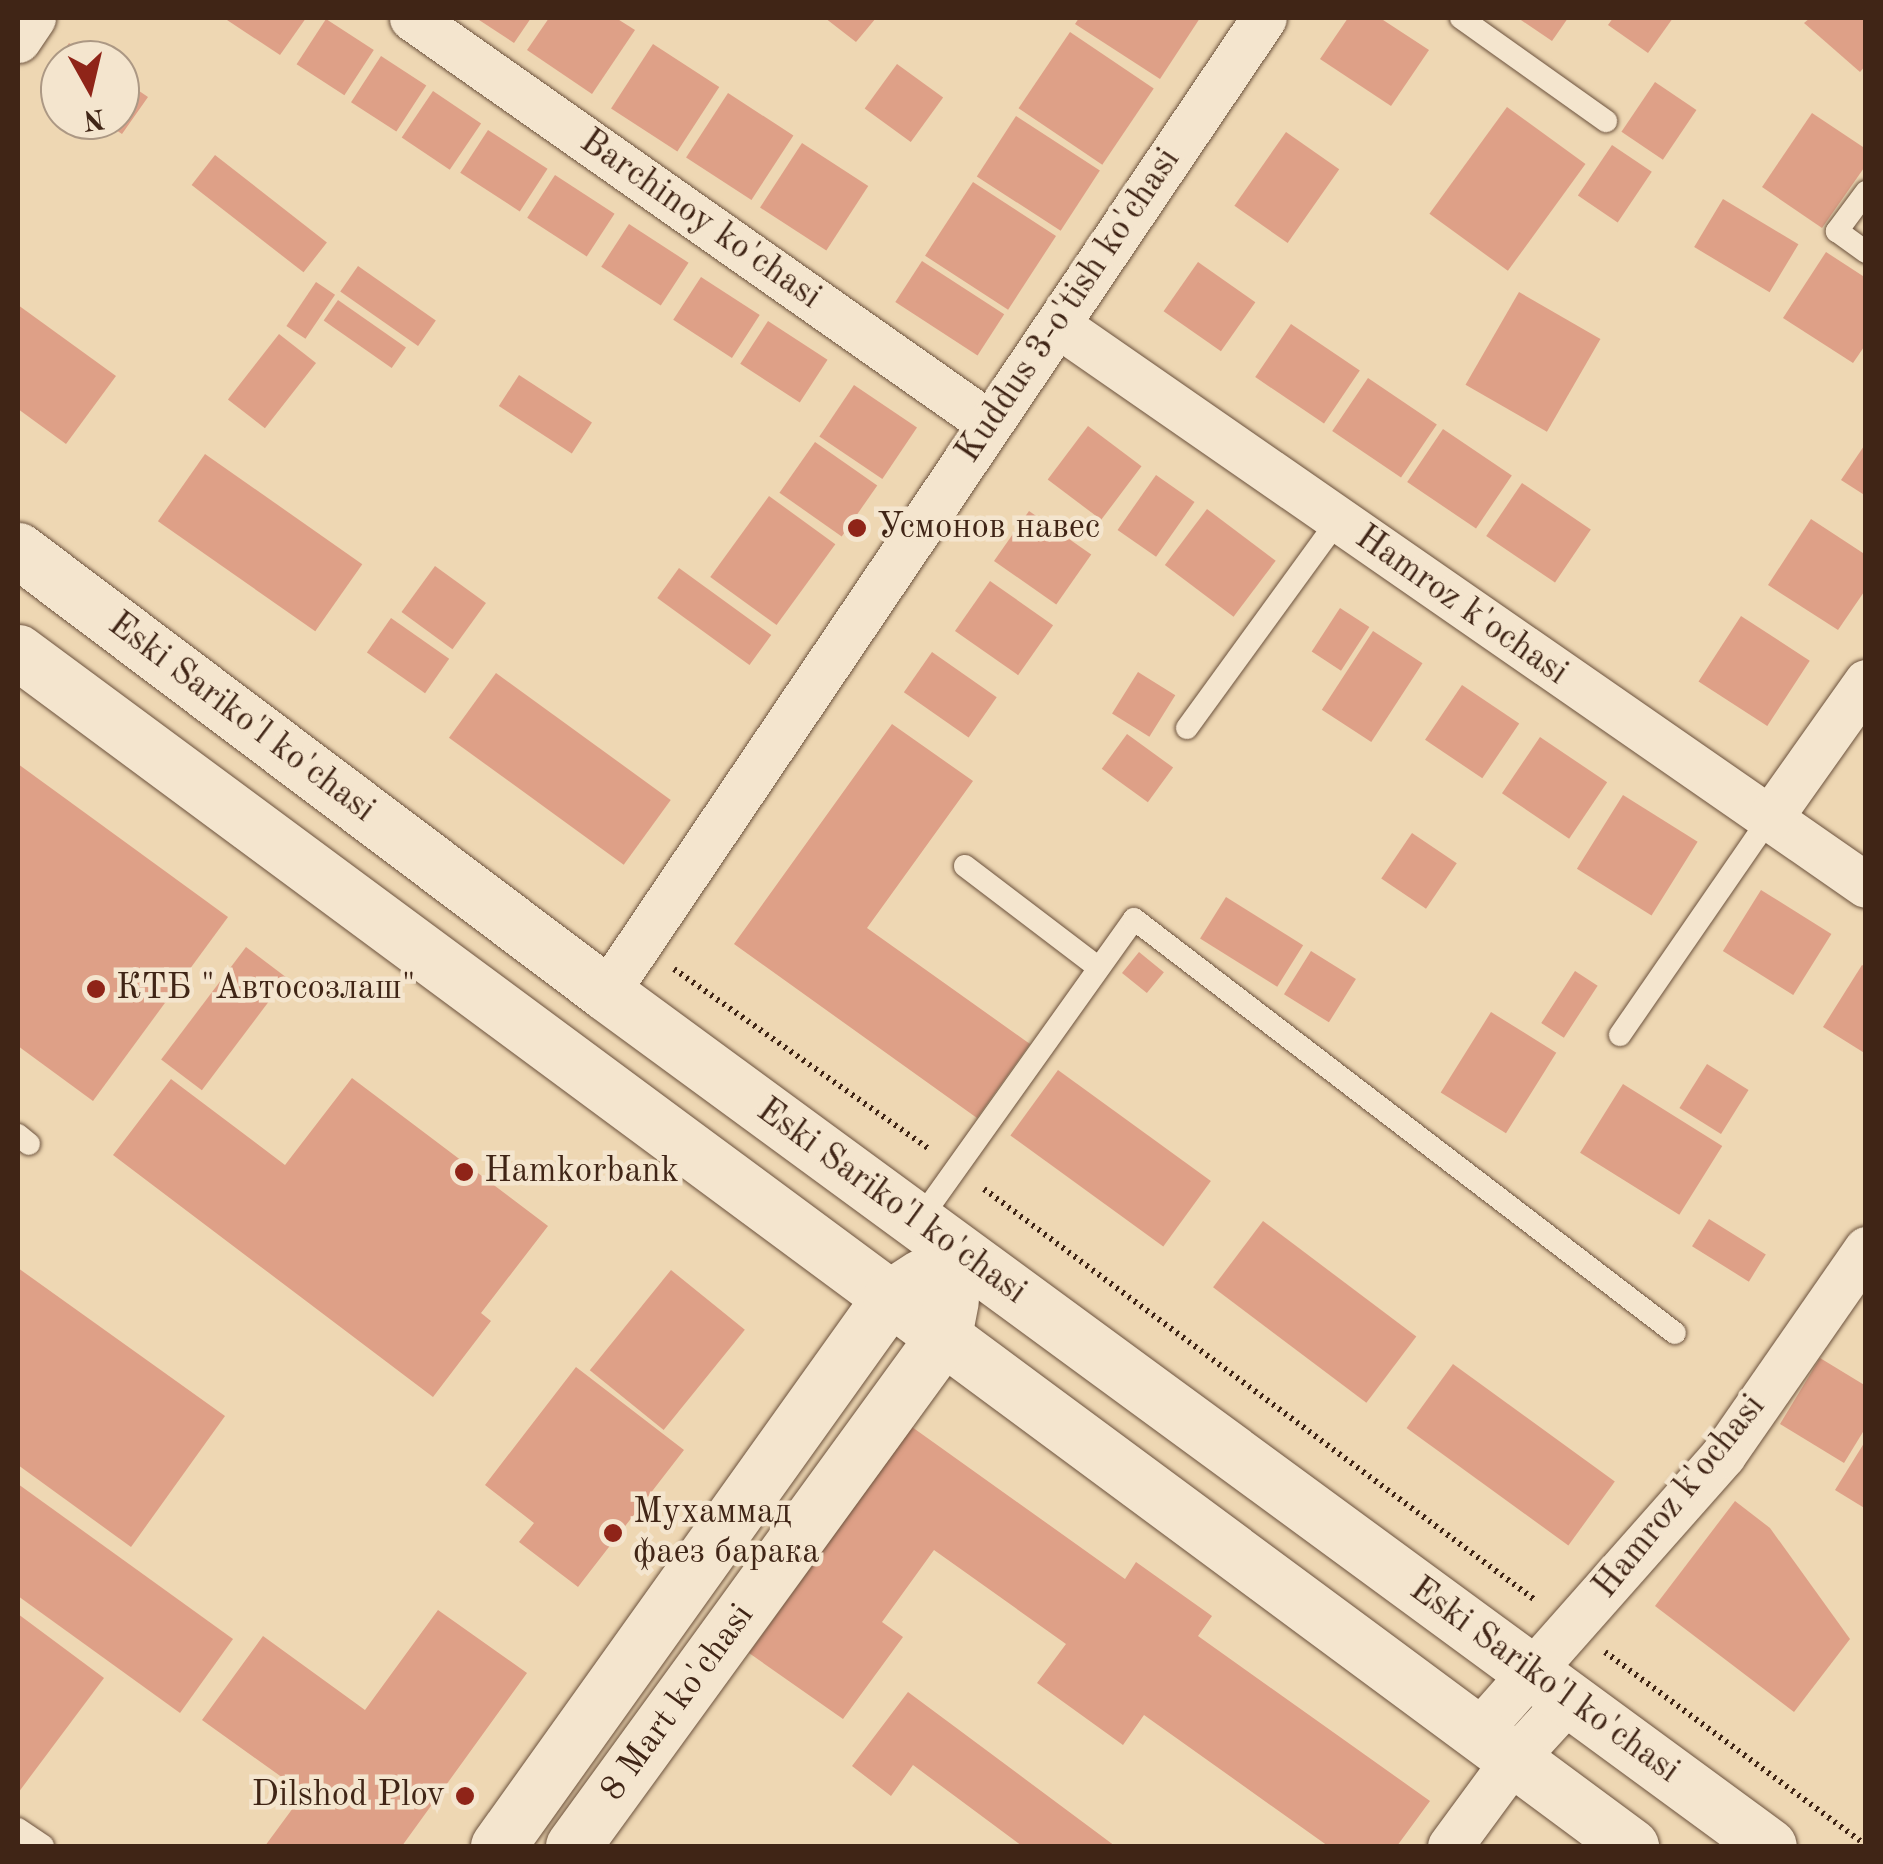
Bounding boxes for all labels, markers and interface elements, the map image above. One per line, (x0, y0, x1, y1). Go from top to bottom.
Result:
north arrow (40, 40, 140, 140)
text: N (81, 102, 106, 133)
street label: Barchinoy ko'chasi (571, 121, 829, 319)
street label: Kuddus 3-o'tish ko'chasi (948, 141, 1190, 471)
place label: Усмонов навес (877, 507, 1100, 549)
marker: Усмонов навес (846, 517, 868, 539)
street label: Hamroz k'ochasi (1347, 517, 1575, 695)
street label: Eski Sariko'l ko'chasi (99, 604, 383, 832)
place label: КТБ "Автосозлаш" (116, 968, 415, 1010)
marker: КТБ "Автосозлаш" (85, 978, 107, 1000)
street label: Eski Sariko'l ko'chasi (748, 1090, 1034, 1314)
place label: Hamkorbank (484, 1151, 679, 1193)
marker: Hamkorbank (453, 1161, 475, 1183)
street label: Hamroz k'ochasi (1585, 1387, 1775, 1607)
place label: Мухаммад фаез барака (633, 1492, 820, 1574)
marker: Мухаммад фаез барака (602, 1522, 624, 1544)
street label: Eski Sariko'l ko'chasi (1401, 1569, 1687, 1793)
street label: 8 Mart ko'chasi (592, 1596, 764, 1810)
place label: Dilshod Plov (251, 1775, 445, 1817)
marker: Dilshod Plov (454, 1785, 476, 1807)

